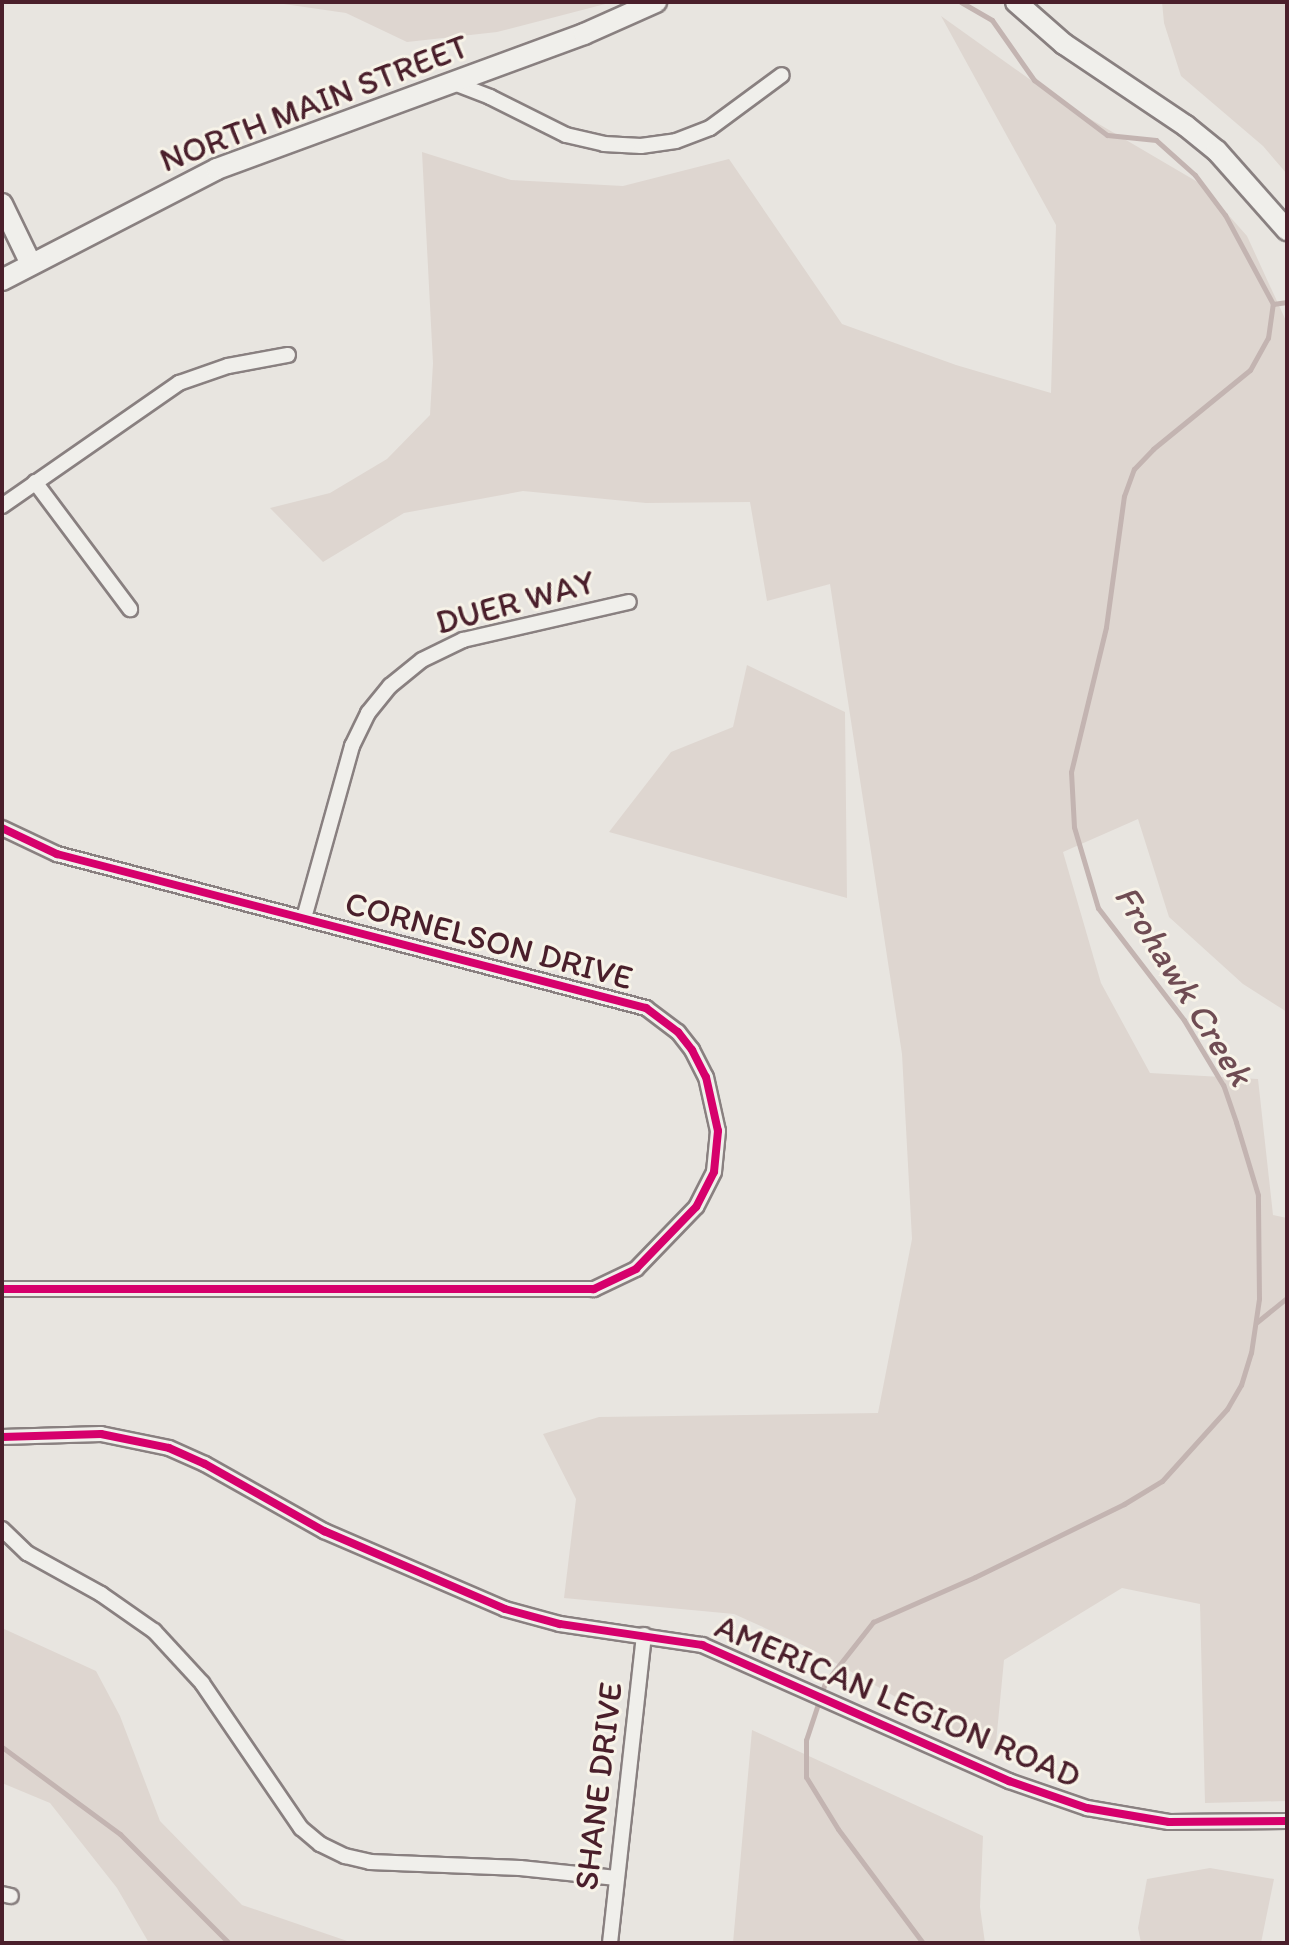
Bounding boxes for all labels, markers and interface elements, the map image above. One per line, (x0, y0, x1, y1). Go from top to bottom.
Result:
street label: NORTH MAIN STREET (156, 26, 472, 180)
street label: DUER WAY (431, 561, 599, 643)
water label: Frohawk Creek (1105, 877, 1263, 1093)
street label: CORNELSON DRIVE (341, 882, 637, 998)
street label: AMERICAN LEGION ROAD (712, 1607, 1084, 1795)
street label: SHANE DRIVE (565, 1680, 631, 1892)

